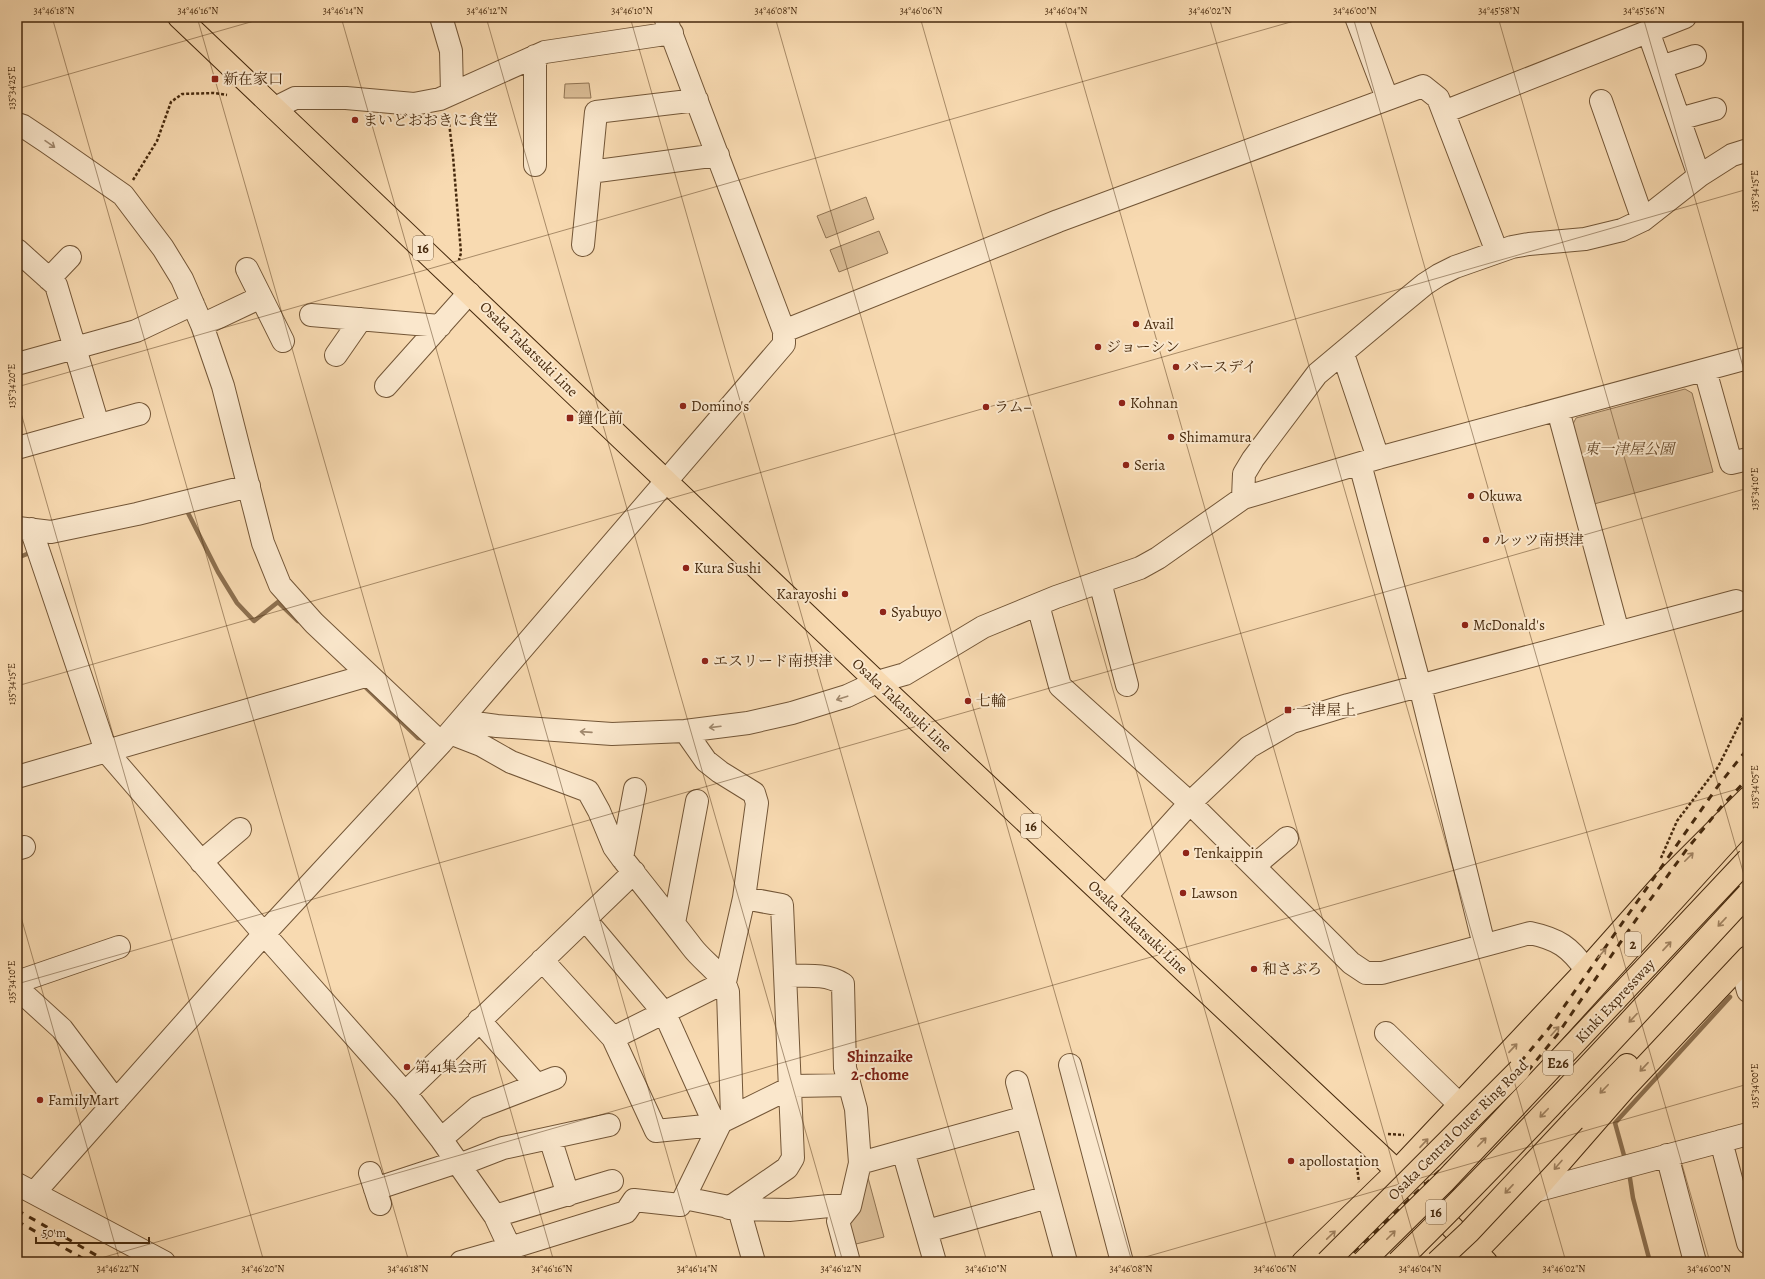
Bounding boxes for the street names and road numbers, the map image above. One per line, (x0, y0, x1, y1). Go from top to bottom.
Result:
road number: 16 (413, 236, 433, 260)
street label: Osaka Takatsuki Line (475, 297, 583, 401)
street label: Osaka Takatsuki Line (848, 653, 956, 757)
road number: 16 (1021, 814, 1041, 838)
street label: Osaka Takatsuki Line (1084, 875, 1192, 979)
road number: 2 (1625, 932, 1641, 956)
street label: Kinki Expressway (1571, 954, 1660, 1048)
road number: E26 (1543, 1051, 1573, 1075)
street label: Osaka Central Outer Ring Road (1383, 1055, 1533, 1205)
road number: 16 (1426, 1200, 1446, 1224)

